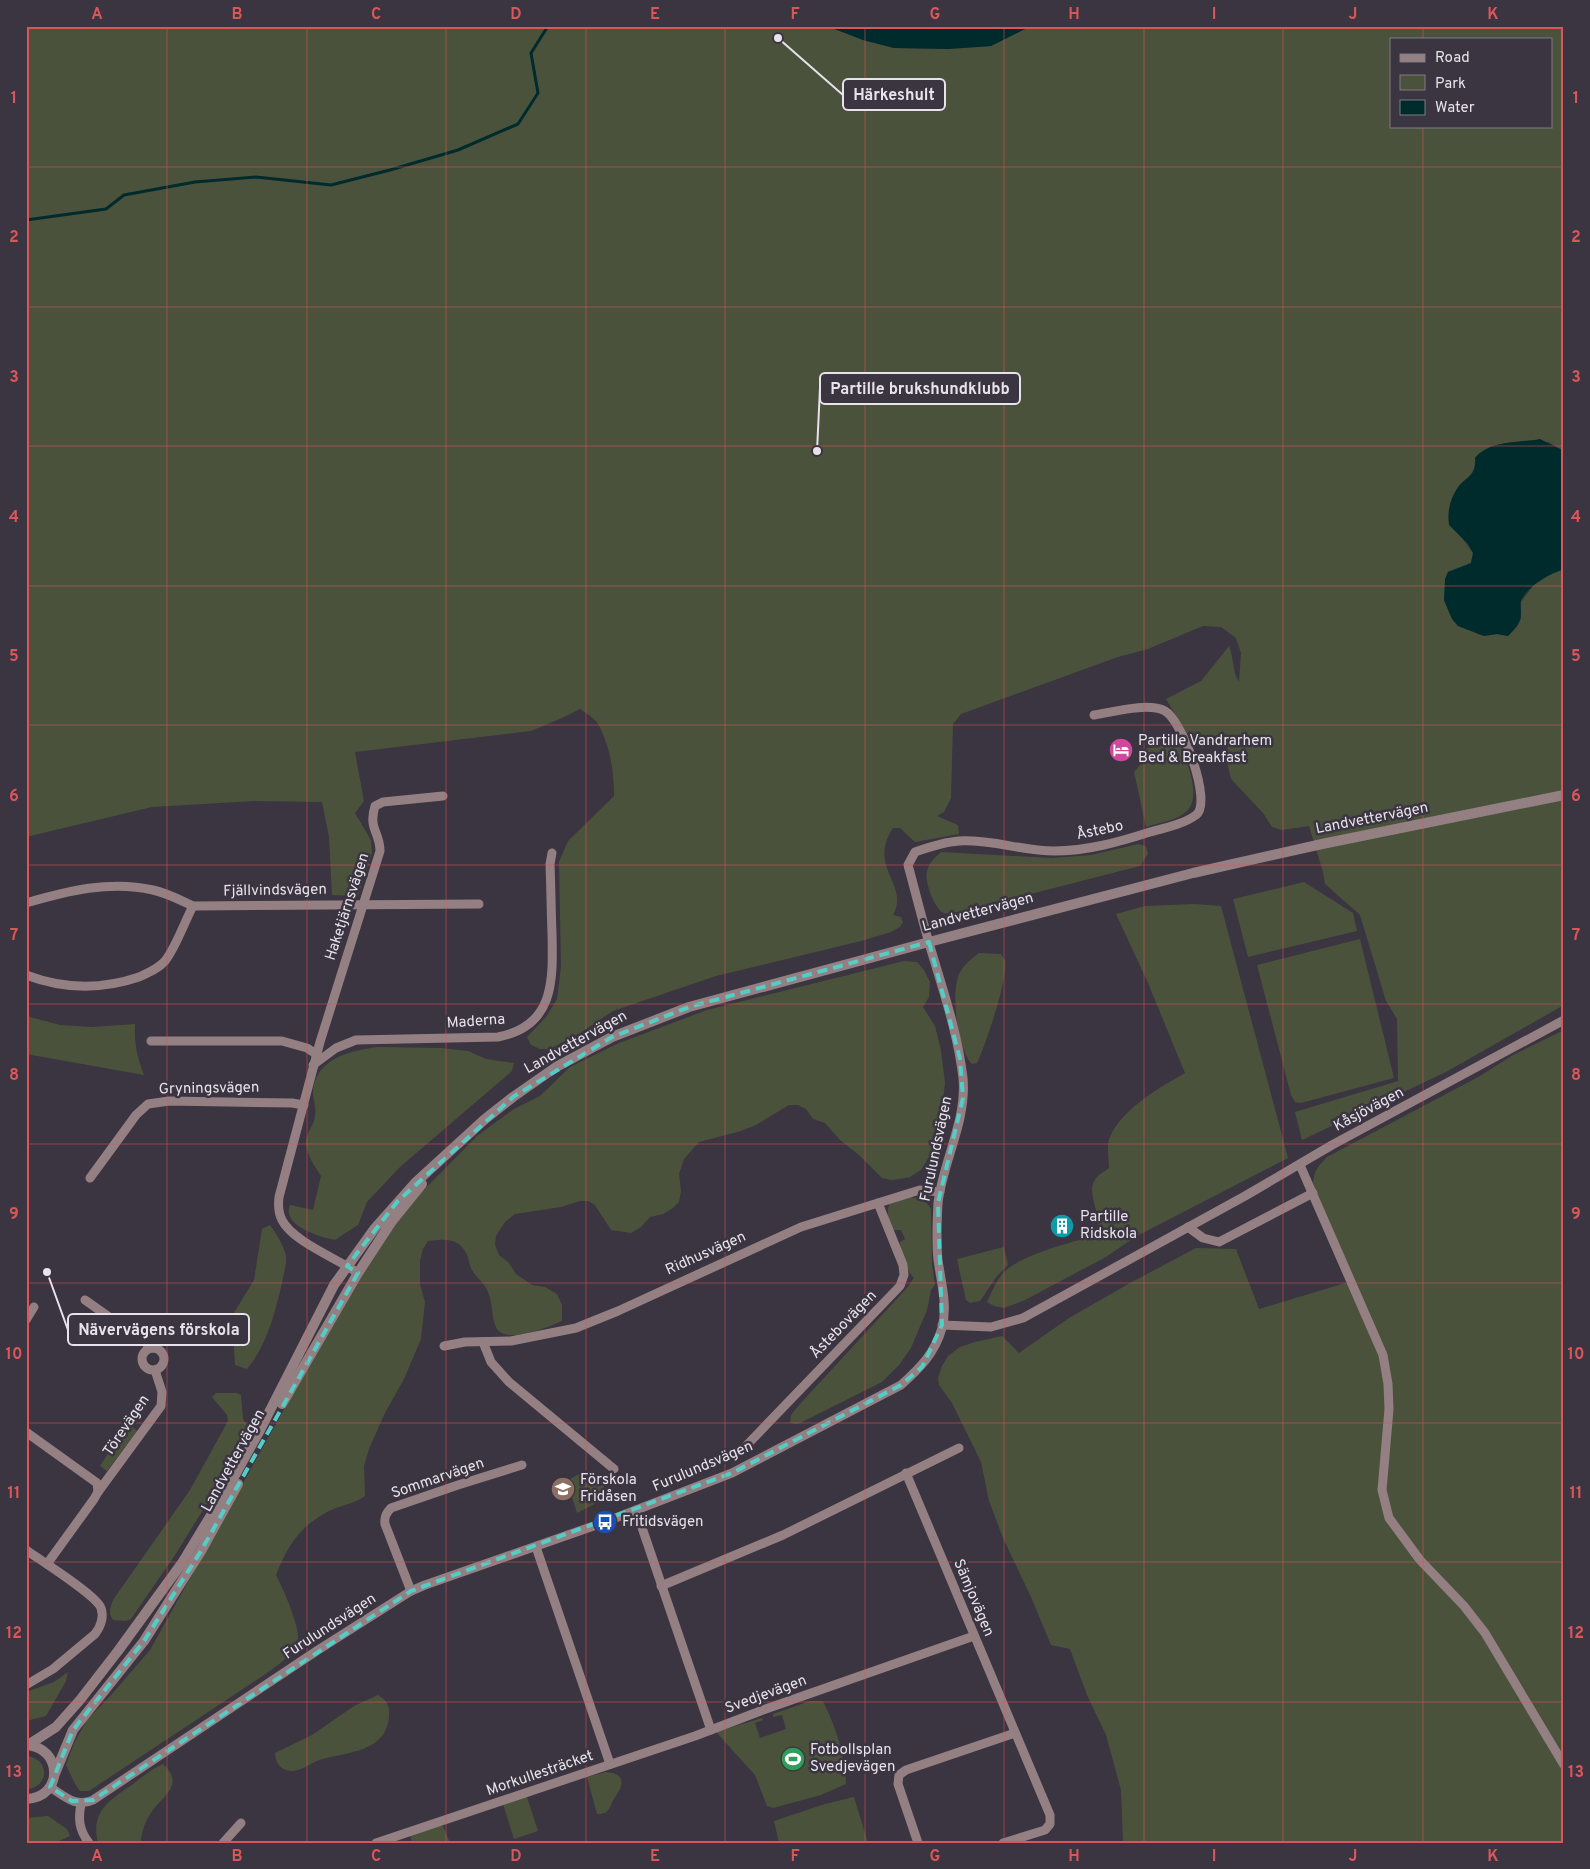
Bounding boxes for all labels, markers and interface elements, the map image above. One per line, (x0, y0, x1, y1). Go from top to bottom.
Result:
text: A (91, 5, 103, 25)
text: B (231, 5, 243, 25)
text: C (371, 5, 381, 25)
text: D (510, 5, 522, 25)
text: E (650, 5, 660, 25)
text: F (790, 5, 800, 25)
text: G (930, 5, 940, 25)
text: H (1068, 5, 1080, 25)
text: I (1212, 5, 1216, 25)
text: J (1349, 5, 1357, 25)
text: K (1487, 5, 1499, 25)
legend (1390, 38, 1552, 128)
text: Road (1435, 49, 1470, 68)
text: Park (1435, 75, 1466, 94)
callout: Härkeshult (843, 79, 945, 110)
text: Härkeshult (853, 86, 935, 106)
text: 1 (11, 89, 17, 109)
text: 1 (1573, 89, 1579, 109)
text: Water (1435, 99, 1475, 118)
text: 2 (9, 228, 19, 248)
text: 2 (1571, 228, 1581, 248)
text: 3 (9, 368, 19, 388)
text: 3 (1571, 368, 1581, 388)
callout: Partille brukshundklubb (820, 373, 1020, 404)
text: Partille brukshundklubb (830, 380, 1010, 400)
text: 4 (9, 508, 19, 528)
text: 4 (1571, 508, 1581, 528)
text: 5 (9, 647, 19, 667)
text: 5 (1571, 647, 1581, 667)
place label: Partille Vandrarhem Bed & Breakfast (1138, 732, 1272, 768)
hotel icon: Partille Vandrarhem Bed & Breakfast (1108, 737, 1134, 763)
text: 6 (9, 787, 19, 807)
text: 6 (1571, 787, 1581, 807)
street label: Landvettervägen (1314, 799, 1430, 839)
street label: Åstebo (1075, 817, 1125, 845)
street label: Haketjärnsvägen (322, 851, 374, 963)
street label: Fjällvindsvägen (223, 881, 327, 901)
street label: Landvettervägen (920, 889, 1036, 937)
text: 7 (10, 926, 18, 946)
text: 7 (1572, 926, 1580, 946)
street label: Landvettervägen (521, 1007, 631, 1079)
street label: Maderna (446, 1010, 506, 1034)
text: 8 (9, 1066, 19, 1086)
text: 8 (1571, 1066, 1581, 1086)
street label: Gryningsvägen (158, 1079, 260, 1099)
street label: Kåsjövägen (1331, 1084, 1407, 1136)
street label: Furulundsvägen (917, 1095, 957, 1203)
text: 9 (9, 1205, 19, 1225)
text: 9 (1571, 1205, 1581, 1225)
place label: Partille Ridskola (1080, 1208, 1137, 1244)
building icon: Partille Ridskola (1049, 1213, 1075, 1239)
street label: Ridhusvägen (663, 1228, 749, 1280)
street label: Åstebovägen (807, 1287, 881, 1363)
callout: Nävervägens förskola (68, 1314, 249, 1345)
text: Nävervägens förskola (78, 1321, 240, 1341)
text: 10 (6, 1345, 22, 1365)
text: 10 (1568, 1345, 1584, 1365)
street label: Törevägen (100, 1392, 154, 1460)
street label: Landvettervägen (198, 1406, 270, 1516)
street label: Furulundsvägen (650, 1437, 756, 1497)
street label: Sommarvägen (389, 1454, 487, 1504)
place label: Förskola Fridåsen (580, 1471, 637, 1507)
school or university icon: Förskola Fridåsen (550, 1476, 576, 1502)
text: 11 (8, 1484, 20, 1504)
text: 11 (1570, 1484, 1582, 1504)
bus stop icon: Fritidsvägen (592, 1509, 618, 1535)
place label: Fritidsvägen (622, 1513, 704, 1532)
street label: Sämjovägen (948, 1556, 998, 1640)
street label: Furulundsvägen (280, 1590, 380, 1664)
text: 12 (6, 1624, 22, 1644)
text: 12 (1568, 1624, 1584, 1644)
street label: Svedjevägen (723, 1671, 809, 1719)
place label: Fotbollsplan Svedjevägen (810, 1741, 895, 1777)
sports icon: Fotbollsplan Svedjevägen (780, 1746, 806, 1772)
street label: Morkullesträcket (484, 1747, 596, 1801)
text: 13 (6, 1763, 22, 1783)
text: 13 (1568, 1763, 1584, 1783)
text: A (91, 1847, 103, 1867)
text: B (231, 1847, 243, 1867)
text: C (371, 1847, 381, 1867)
text: D (510, 1847, 522, 1867)
text: E (650, 1847, 660, 1867)
text: F (790, 1847, 800, 1867)
text: G (930, 1847, 940, 1867)
text: H (1068, 1847, 1080, 1867)
text: I (1212, 1847, 1216, 1867)
text: J (1349, 1847, 1357, 1867)
text: K (1487, 1847, 1499, 1867)

